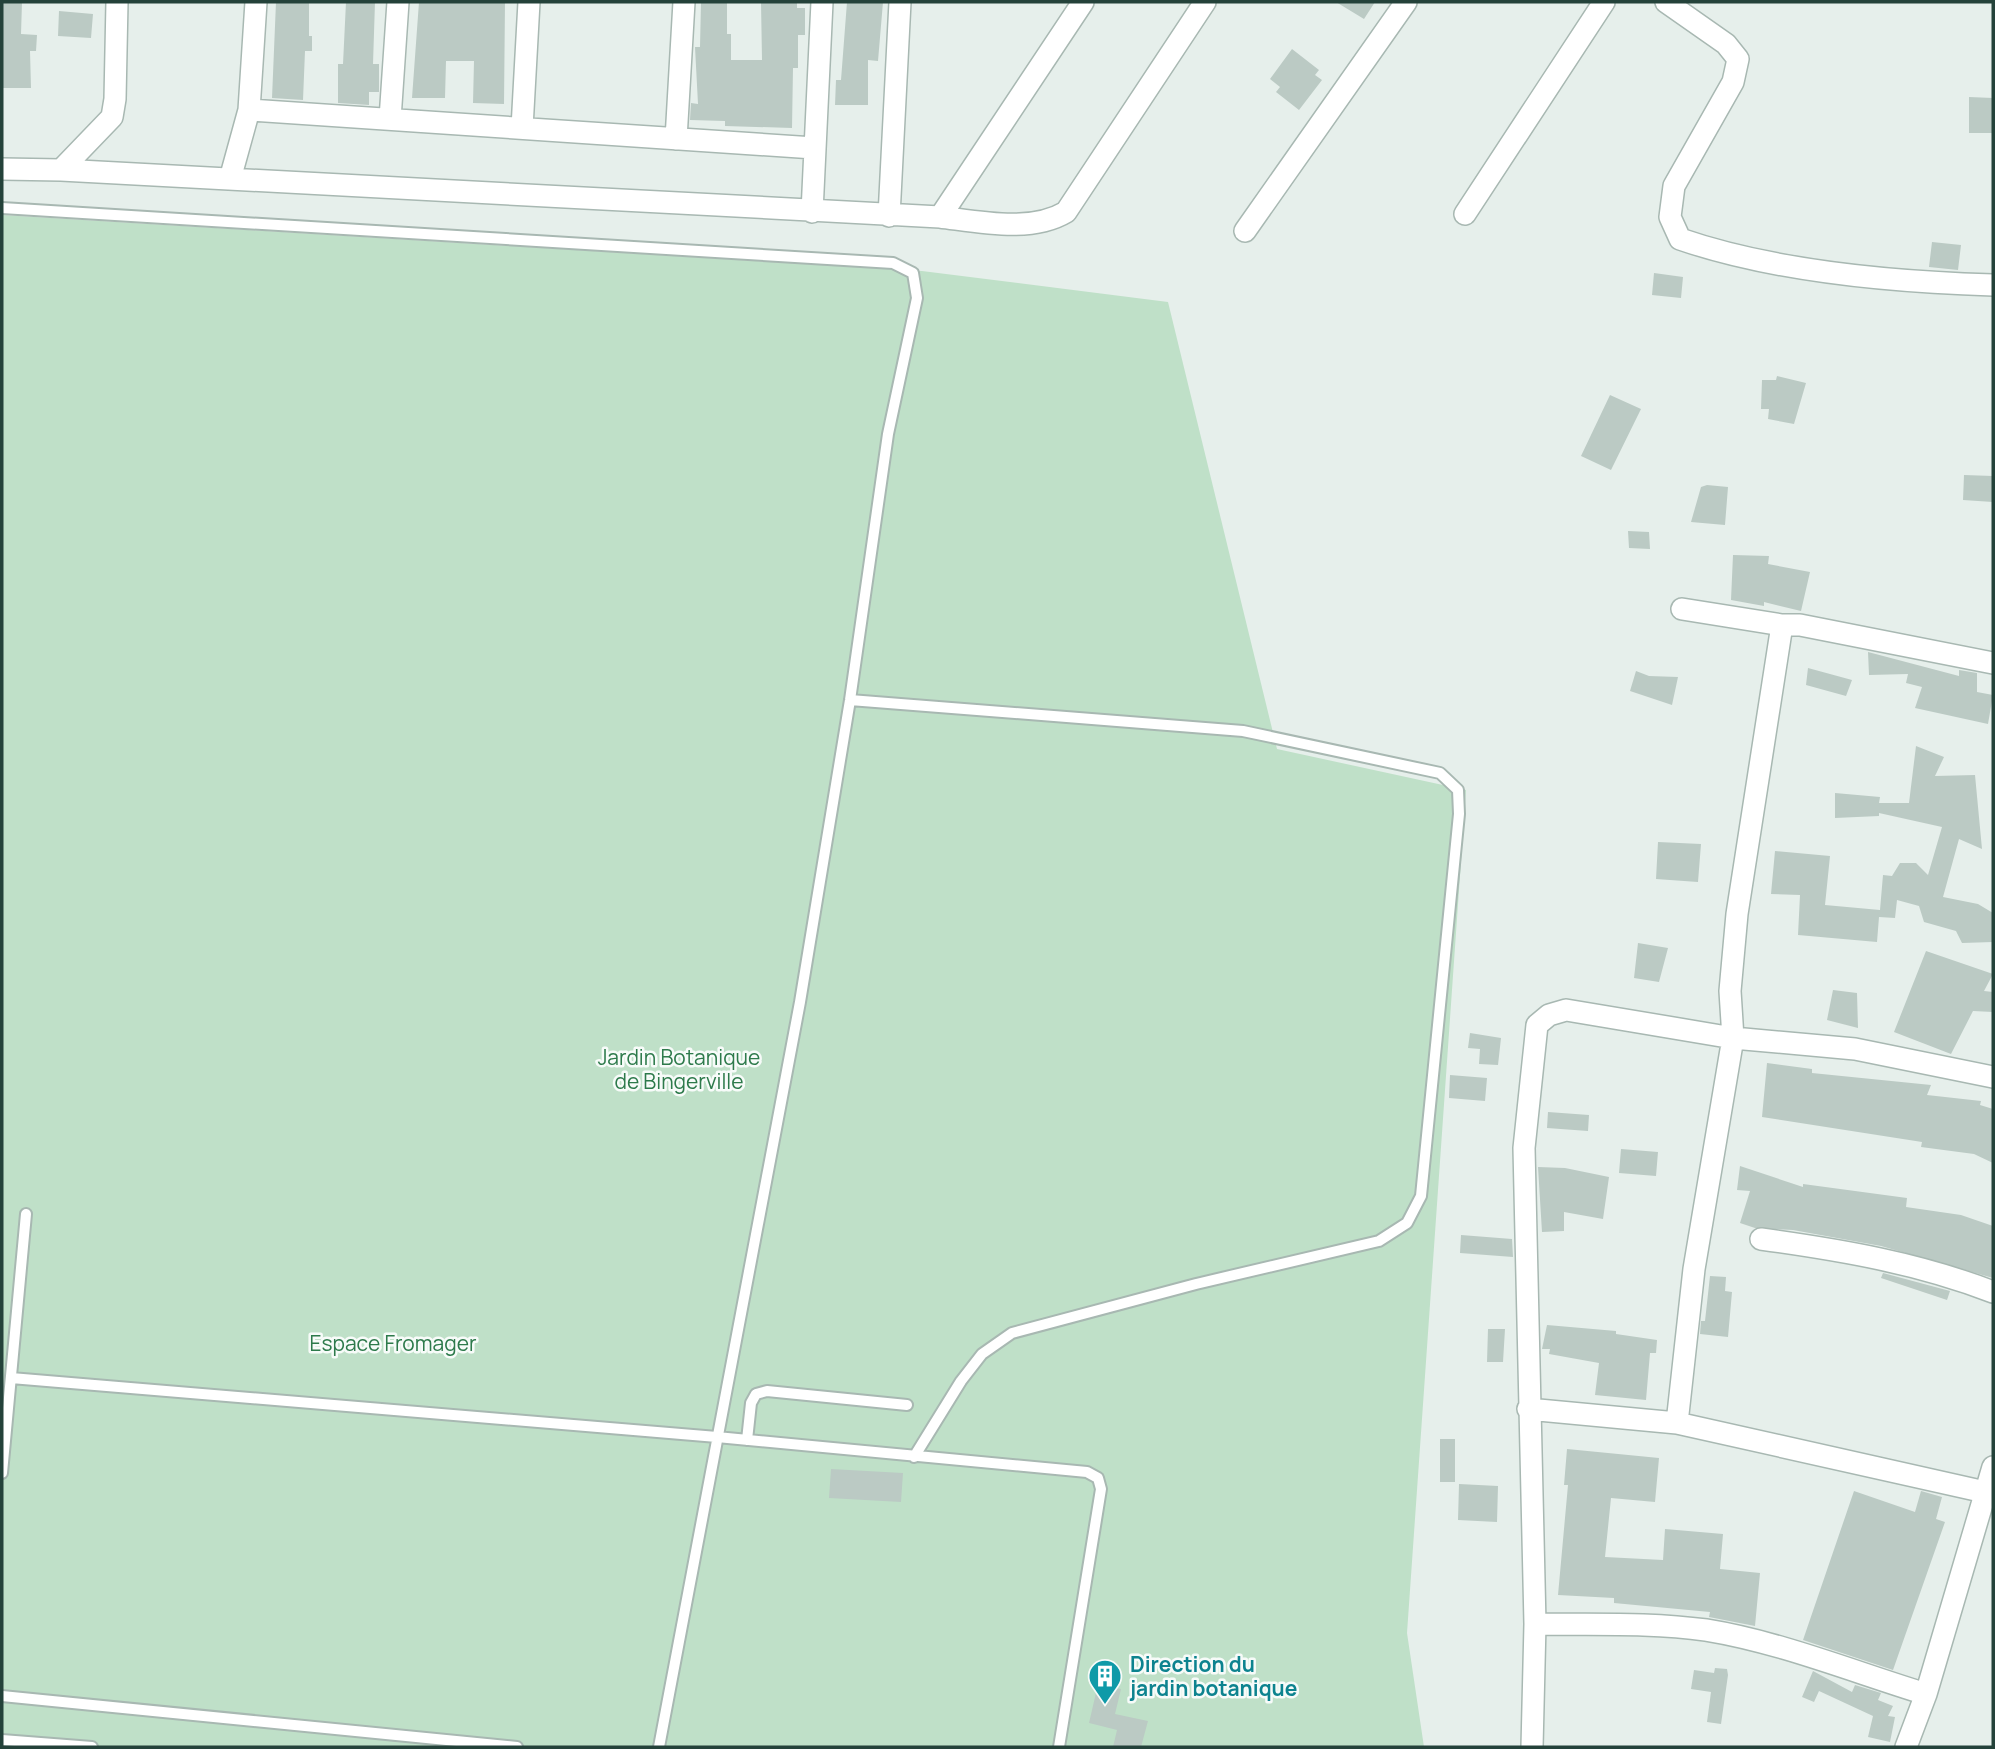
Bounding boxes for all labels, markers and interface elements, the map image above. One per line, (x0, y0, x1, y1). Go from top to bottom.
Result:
park label: Jardin Botanique de Bingerville (598, 1043, 760, 1095)
park label: Espace Fromager (310, 1329, 477, 1357)
place label: Direction du jardin botanique (1129, 1650, 1297, 1702)
building icon: Direction du jardin botanique (1086, 1657, 1124, 1706)

